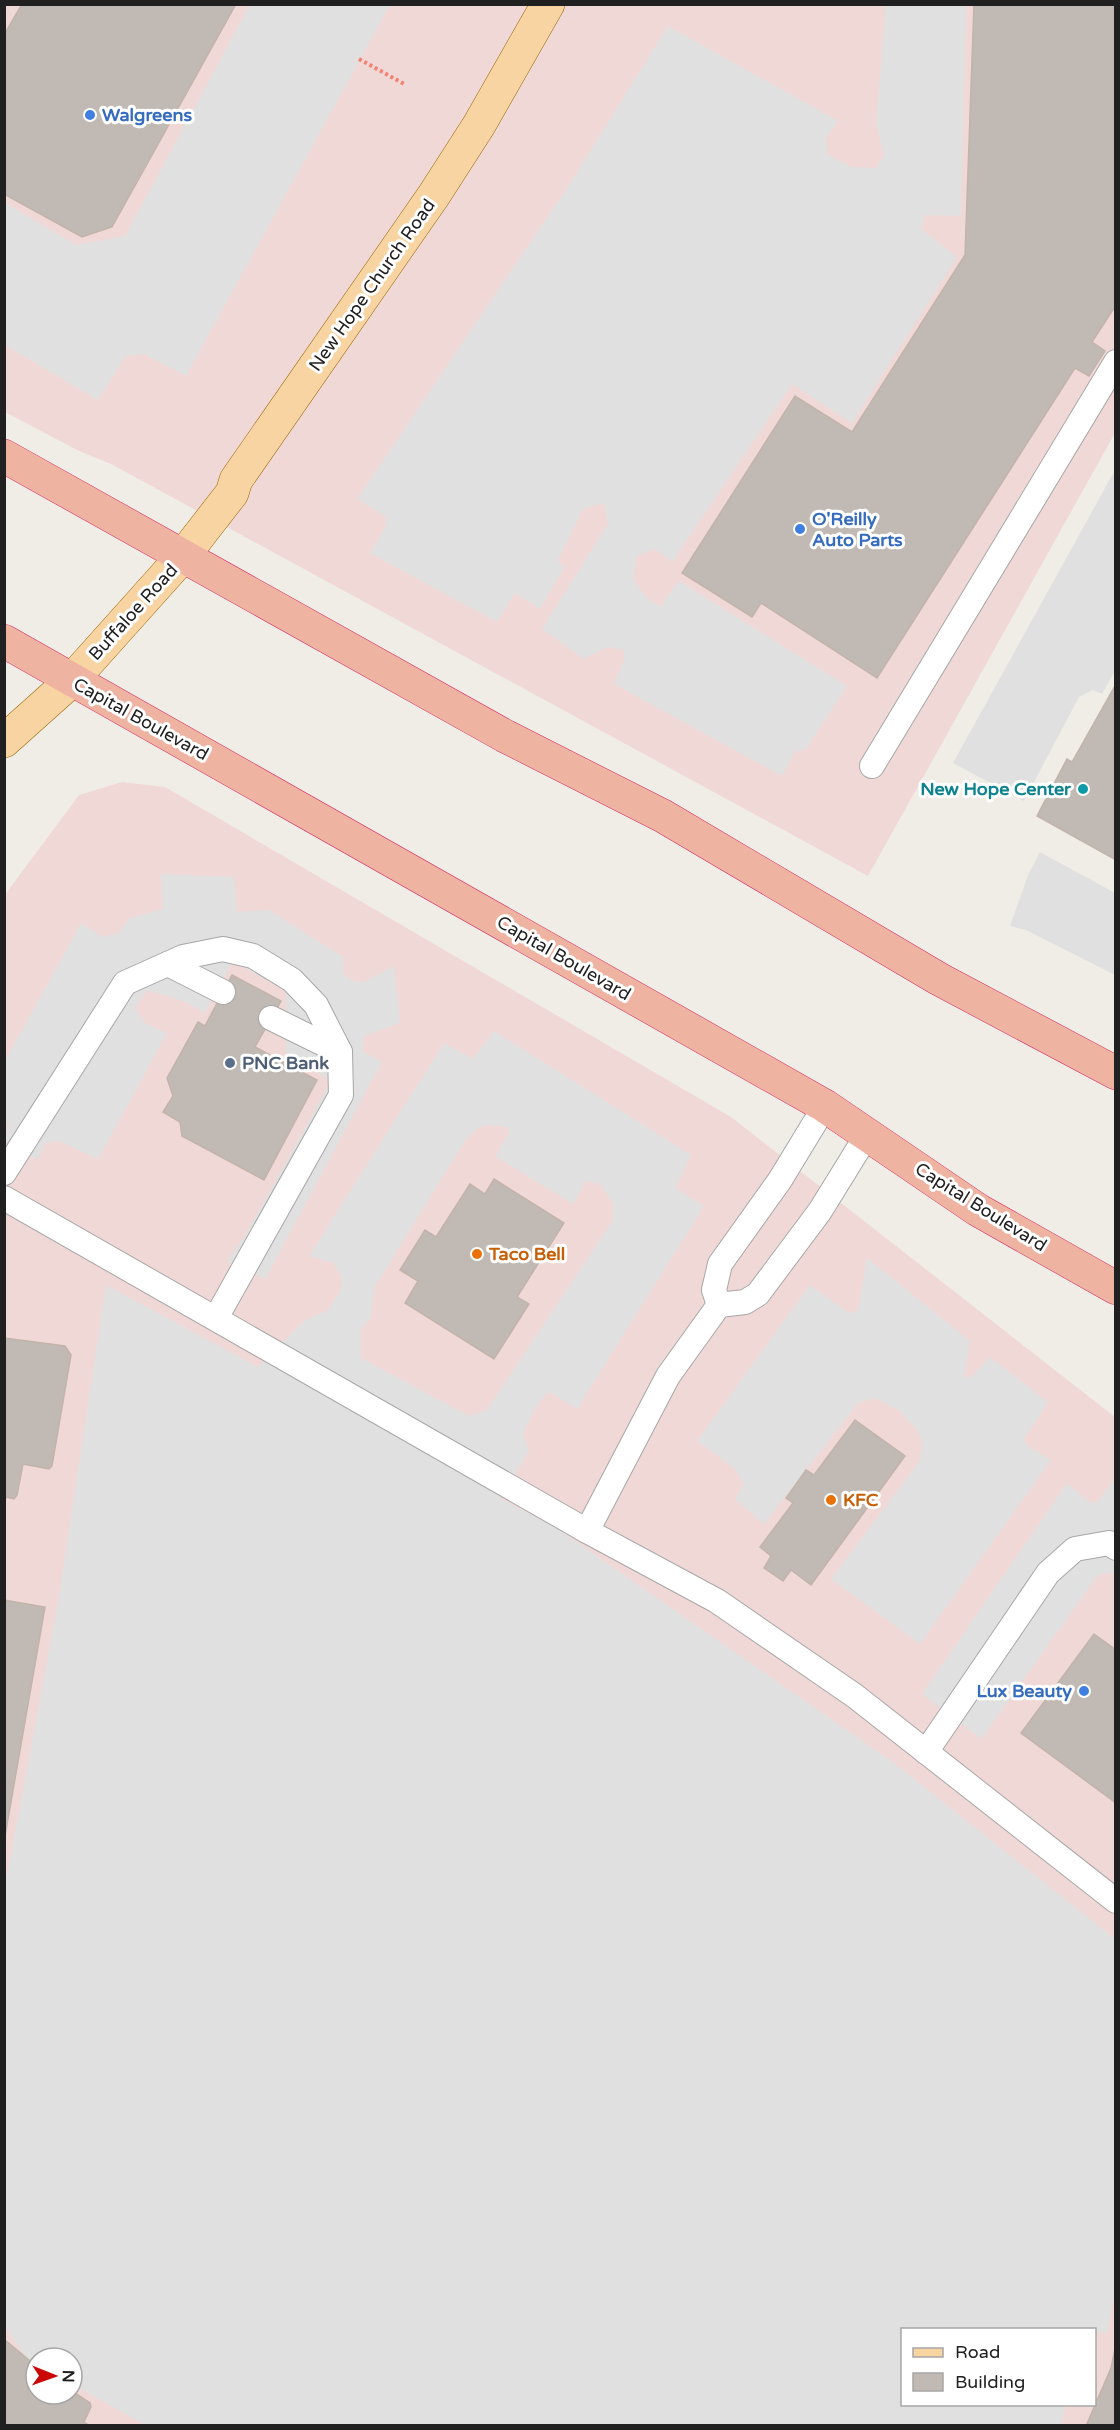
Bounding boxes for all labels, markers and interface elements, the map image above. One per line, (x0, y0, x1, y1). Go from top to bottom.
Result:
place label: Walgreens (102, 104, 192, 126)
marker: Walgreens (83, 108, 97, 122)
street label: New Hope Church Road (304, 195, 440, 375)
place label: O'Reilly Auto Parts (812, 508, 903, 551)
marker: O'Reilly Auto Parts (793, 522, 807, 536)
street label: Buffaloe Road (84, 559, 182, 665)
street label: Capital Boulevard (70, 673, 212, 765)
place label: New Hope Center (920, 778, 1072, 800)
marker: New Hope Center (1076, 782, 1090, 796)
street label: Capital Boulevard (493, 911, 635, 1005)
place label: PNC Bank (242, 1052, 329, 1074)
marker: PNC Bank (223, 1056, 237, 1070)
street label: Capital Boulevard (911, 1158, 1051, 1256)
place label: Taco Bell (488, 1243, 565, 1265)
marker: Taco Bell (470, 1247, 484, 1261)
place label: KFC (843, 1489, 879, 1511)
marker: KFC (824, 1493, 838, 1507)
place label: Lux Beauty (976, 1680, 1072, 1702)
marker: Lux Beauty (1077, 1684, 1091, 1698)
legend (901, 2328, 1096, 2406)
text: Road (955, 2341, 1000, 2363)
north arrow (24, 2346, 84, 2406)
text: N (58, 2370, 78, 2383)
text: Building (955, 2371, 1025, 2393)

